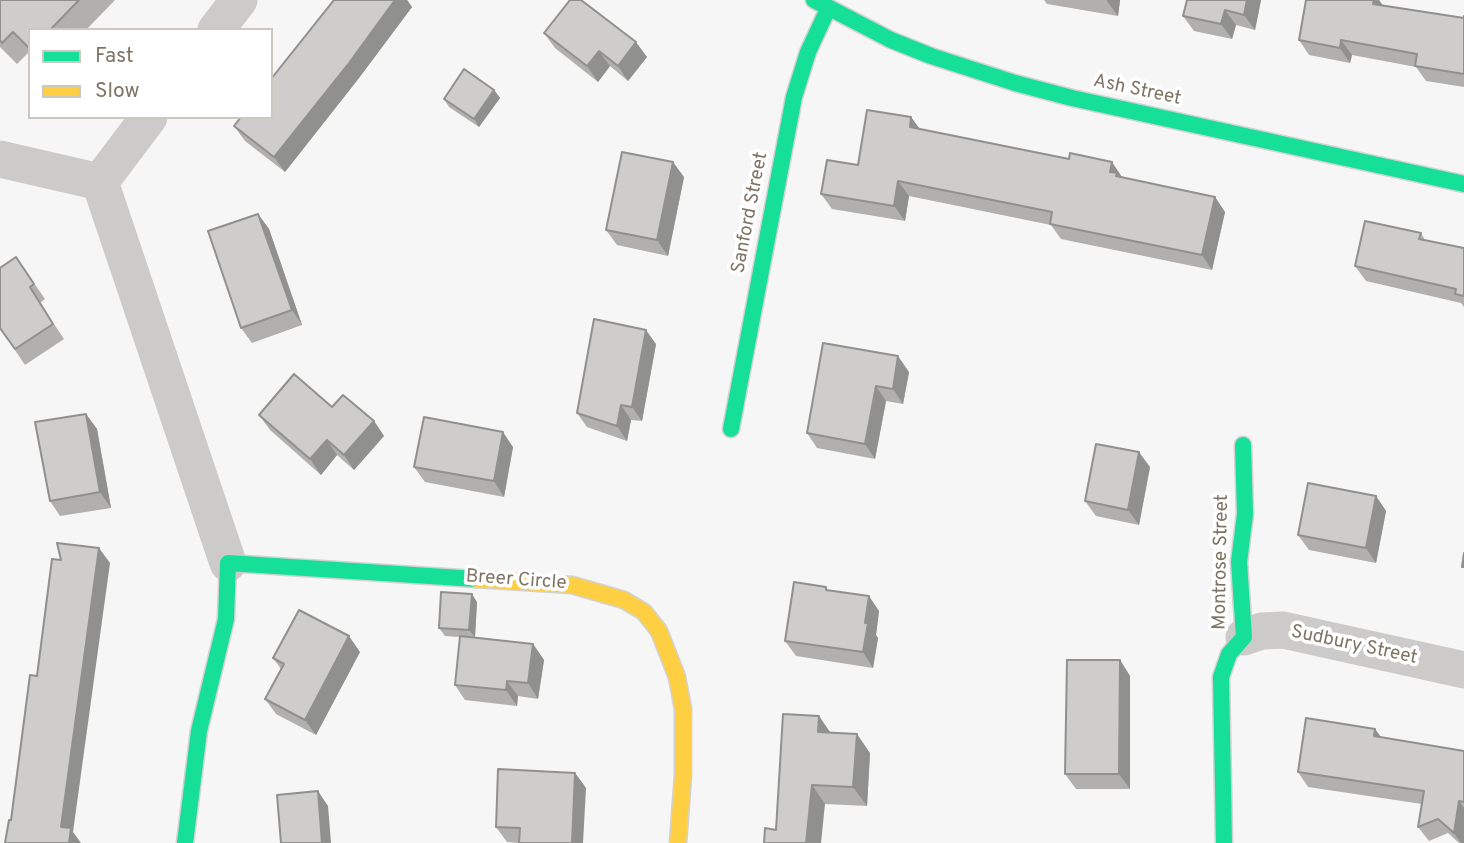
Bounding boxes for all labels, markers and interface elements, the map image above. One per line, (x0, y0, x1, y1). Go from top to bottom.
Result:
legend (28, 28, 273, 119)
text: Fast (95, 43, 134, 70)
street label: Ash Street (1091, 71, 1183, 111)
text: Slow (95, 78, 140, 105)
street label: Sanford Street (728, 150, 774, 276)
street label: Montrose Street (1209, 494, 1235, 630)
street label: Breer Circle (465, 566, 567, 596)
street label: Sudbury Street (1289, 621, 1419, 671)

